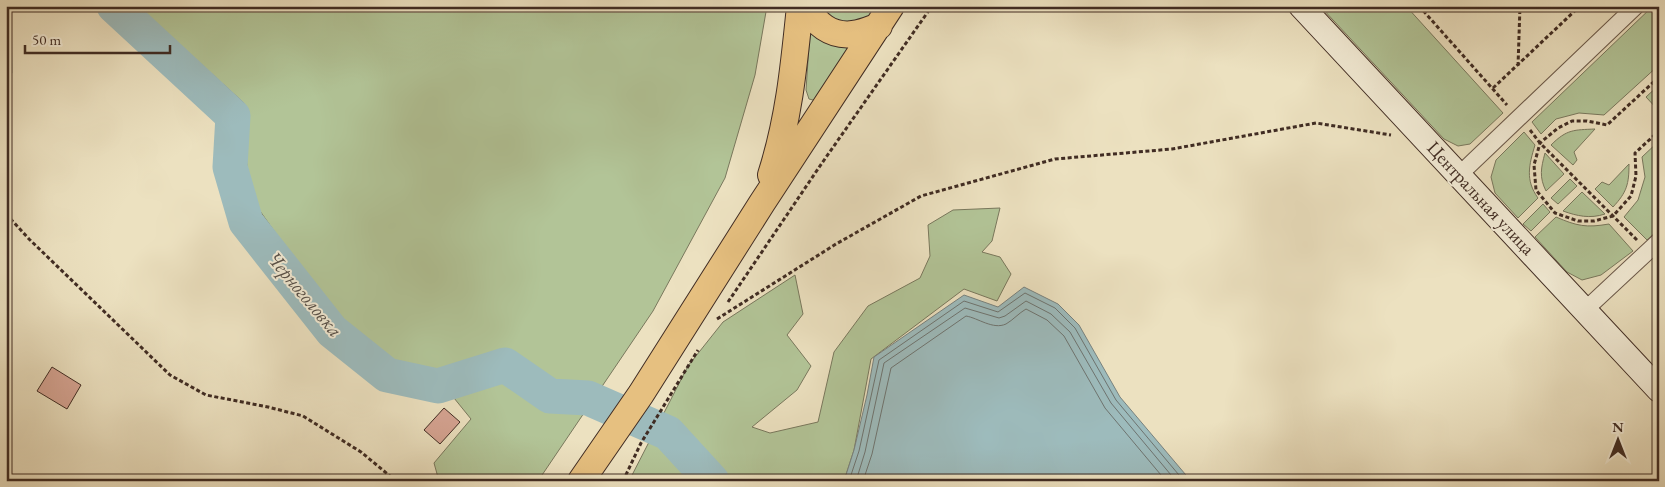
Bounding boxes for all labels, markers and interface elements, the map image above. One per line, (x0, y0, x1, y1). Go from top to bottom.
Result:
scale bar (25, 22, 170, 54)
text: 50 m (32, 30, 61, 49)
street label: Центральная улица (1422, 136, 1541, 261)
water label: Черноголовка (262, 246, 348, 342)
north arrow (1592, 414, 1642, 464)
text: N (1612, 418, 1624, 436)

